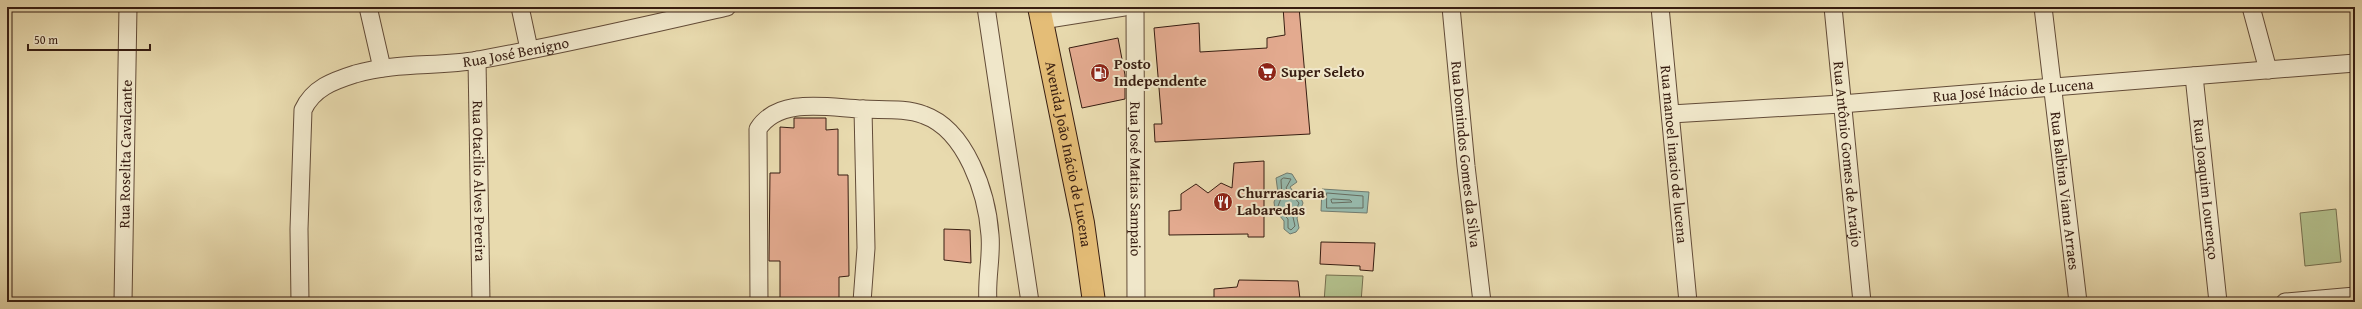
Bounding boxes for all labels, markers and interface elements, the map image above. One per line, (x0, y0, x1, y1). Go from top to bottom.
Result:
scale bar (28, 26, 150, 52)
text: 50 m (34, 31, 58, 48)
street label: Rua José Benigno (461, 31, 571, 72)
place label: Posto Independente (1114, 53, 1207, 91)
street label: Avenida João Inácio de Lucena (1040, 59, 1097, 248)
street label: Rua Domindos Gomes da Silva (1446, 60, 1487, 249)
street label: Rua Antônio Gomes de Araújo (1828, 60, 1868, 249)
supermarket icon: Super Seleto (1256, 61, 1278, 83)
place label: Super Seleto (1281, 61, 1365, 82)
fuel station icon: Posto Independente (1089, 62, 1111, 84)
street label: Rua manoel inacio de lucena (1656, 64, 1693, 244)
street label: Rua José Inácio de Lucena (1932, 73, 2094, 107)
street label: Rua Roselita Cavalcante (113, 80, 137, 229)
street label: Rua Otacilio Alves Pereira (468, 100, 491, 262)
street label: Rua José Matias Sampaio (1125, 101, 1147, 257)
street label: Rua Balbina Viana Arraes (2045, 110, 2085, 271)
street label: Rua Joaquim Lourenço (2189, 118, 2224, 261)
place label: Churrascaria Labaredas (1237, 182, 1325, 220)
restaurant icon: Churrascaria Labaredas (1212, 191, 1234, 213)

